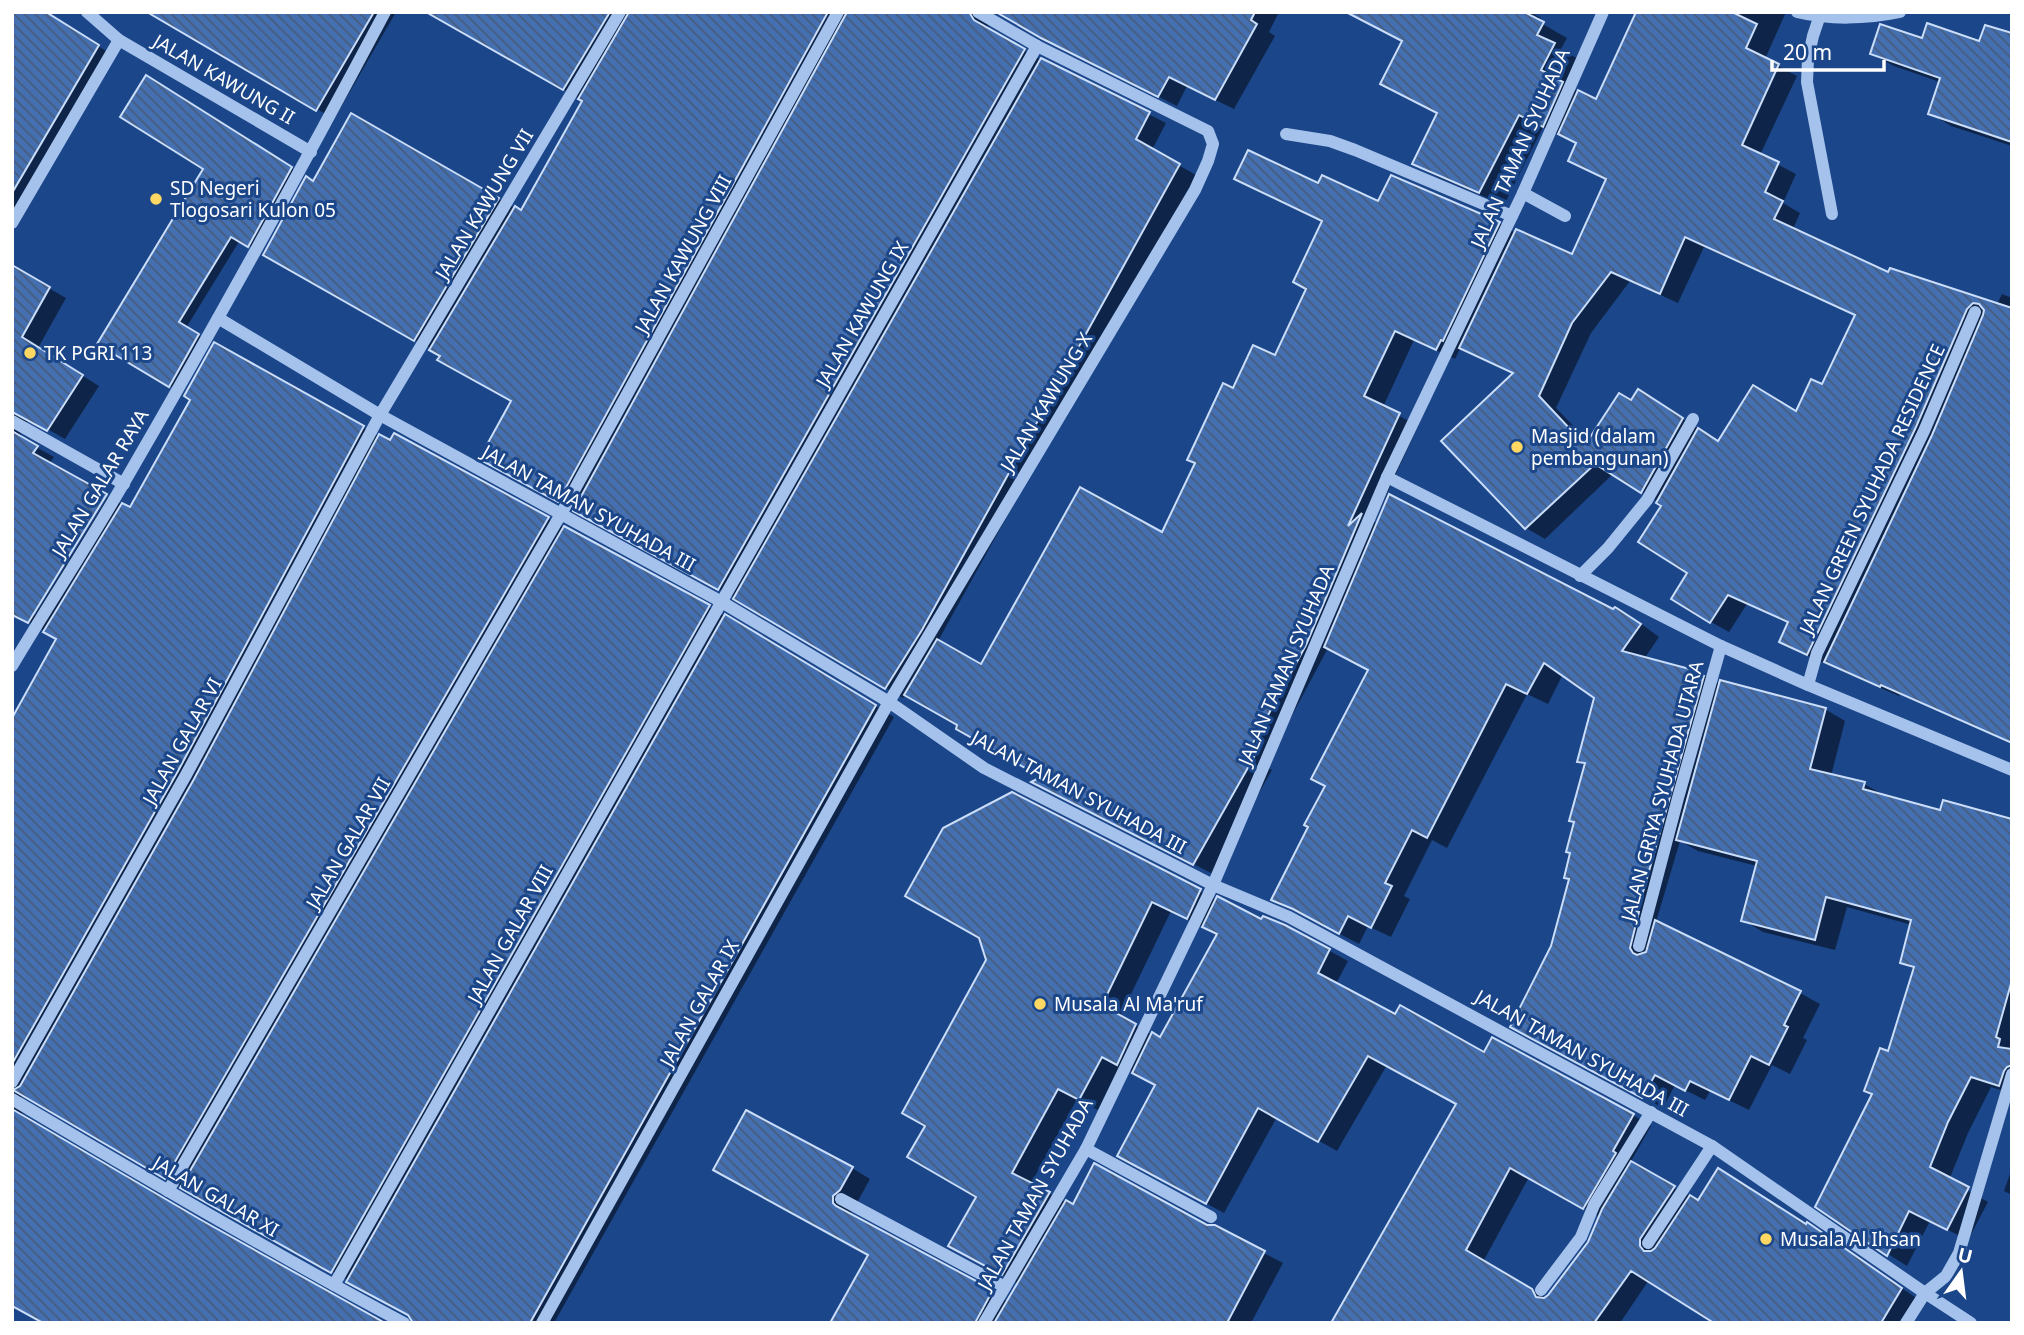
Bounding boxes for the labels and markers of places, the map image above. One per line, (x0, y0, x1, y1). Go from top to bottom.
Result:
place label: SD Negeri Tlogosari Kulon 05 (170, 175, 336, 223)
marker: SD Negeri Tlogosari Kulon 05 (148, 191, 164, 207)
place label: TK PGRI 113 (44, 340, 152, 366)
marker: TK PGRI 113 (22, 345, 38, 361)
place label: Masjid (dalam pembangunan) (1531, 423, 1669, 471)
marker: Masjid (dalam pembangunan) (1509, 439, 1525, 455)
place label: Musala Al Ma'ruf (1054, 991, 1204, 1017)
marker: Musala Al Ma'ruf (1032, 996, 1048, 1012)
place label: Musala Al Ihsan (1780, 1226, 1921, 1252)
marker: Musala Al Ihsan (1758, 1231, 1774, 1247)

